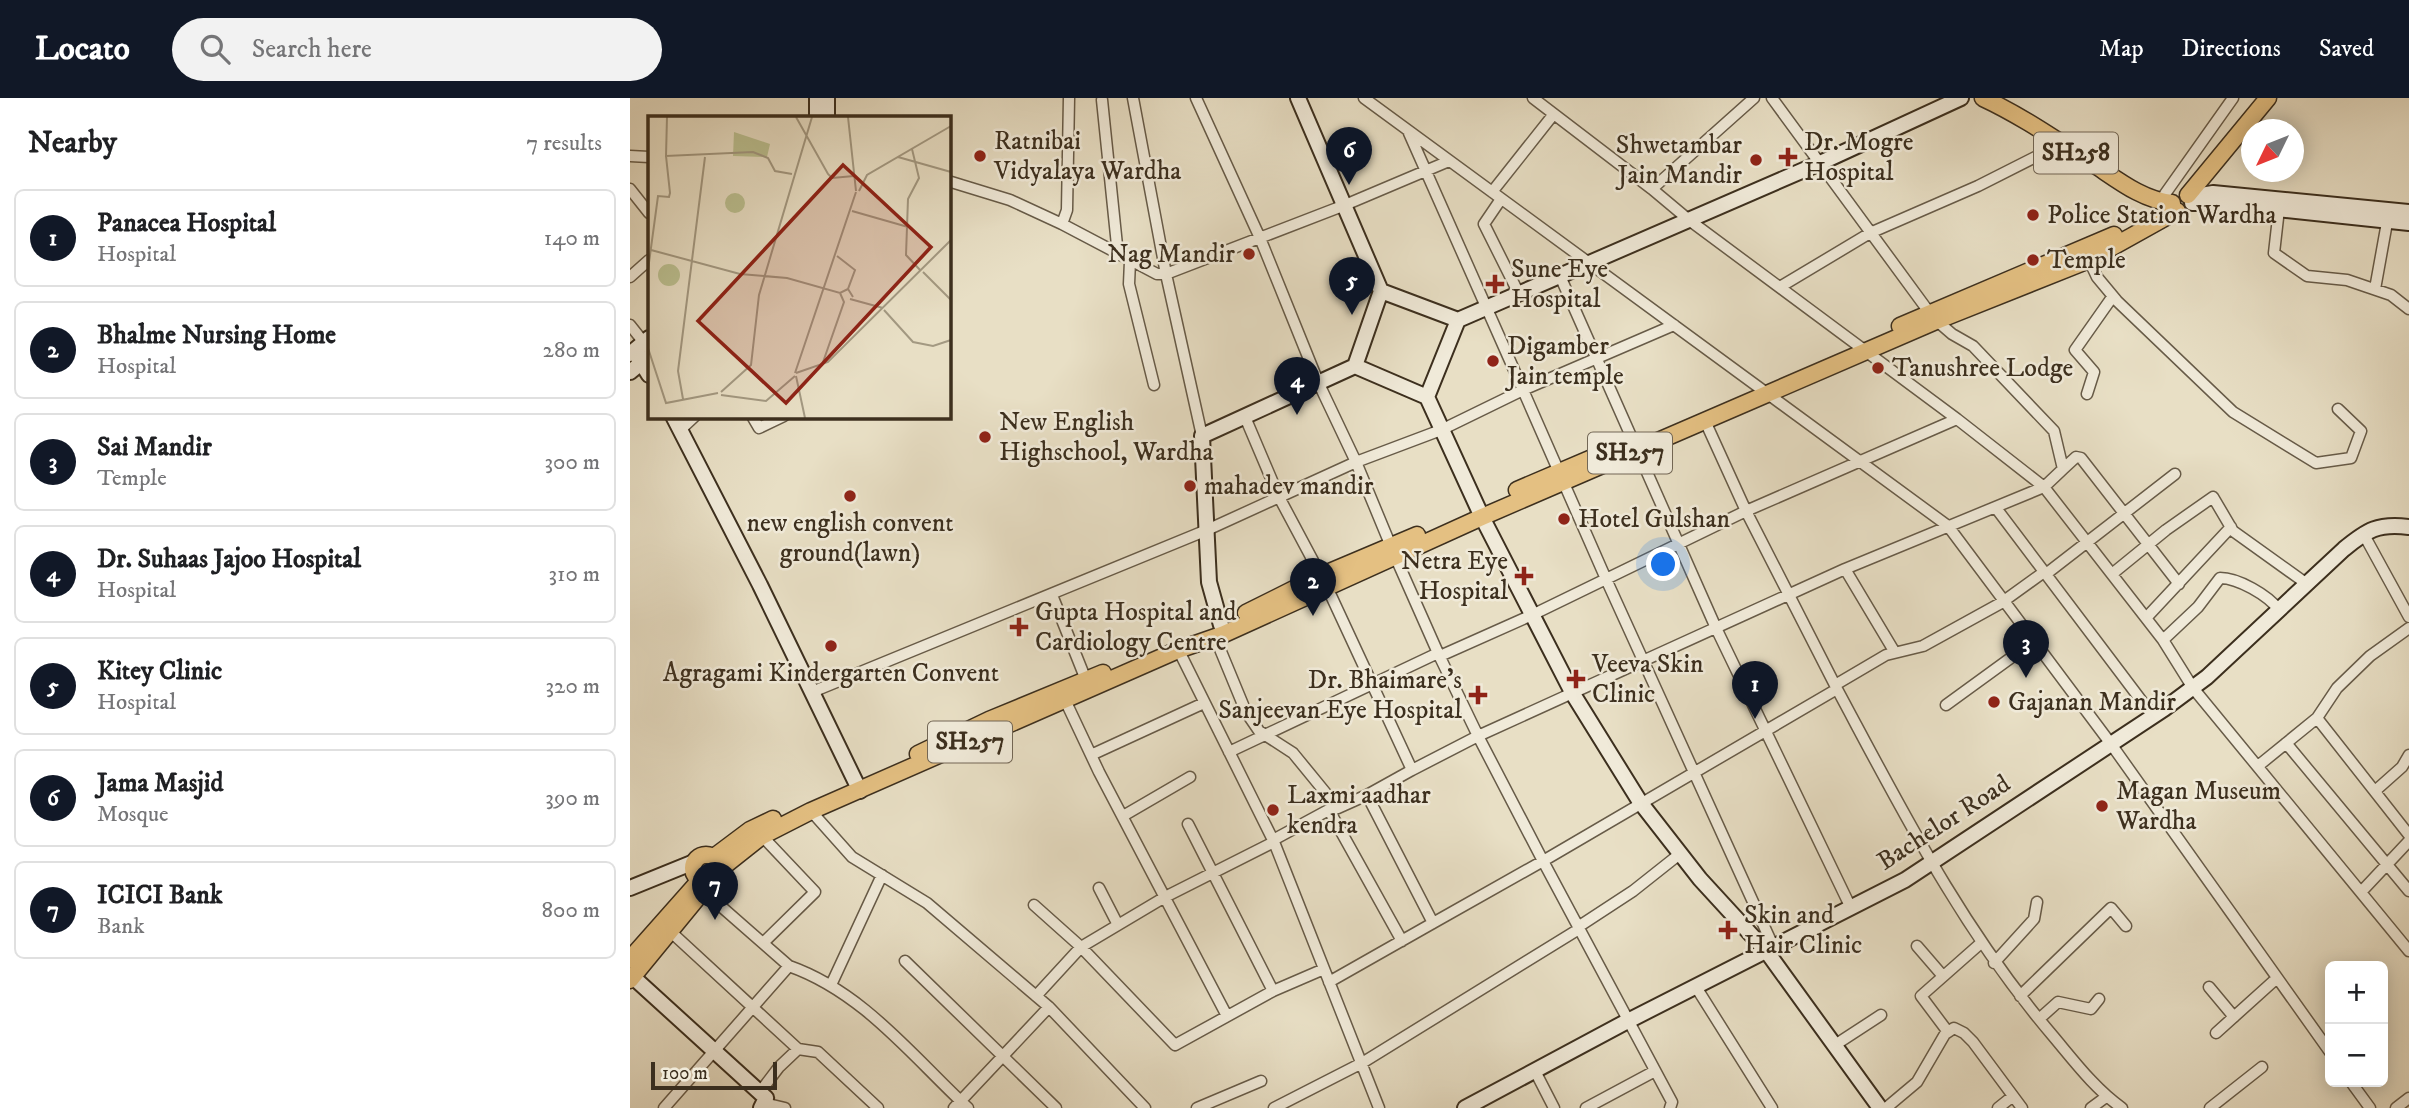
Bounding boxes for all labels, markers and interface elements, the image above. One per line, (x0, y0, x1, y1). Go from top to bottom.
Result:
search box (172, 18, 662, 81)
text: Locato (35, 29, 130, 70)
icon: search (196, 30, 234, 68)
text: Search here (252, 33, 372, 66)
text: Map (2099, 34, 2144, 64)
text: Directions (2182, 34, 2281, 64)
text: Saved (2319, 34, 2374, 64)
inset map (648, 116, 950, 418)
north arrow (2241, 119, 2304, 182)
text: Nearby (28, 125, 117, 162)
place label: Ratnibai Vidyalaya Wardha (993, 125, 1181, 188)
place label: Dr. Mogre Hospital (1804, 126, 1914, 189)
pin: 6 (1326, 127, 1372, 185)
text: 7 results (526, 129, 602, 158)
place label: Shwetambar Jain Mandir (1616, 129, 1742, 192)
road number: SH258 (2034, 132, 2118, 174)
marker: Dr. Mogre Hospital (1778, 147, 1798, 167)
marker: Ratnibai Vidyalaya Wardha (972, 148, 988, 164)
marker: Shwetambar Jain Mandir (1748, 152, 1764, 168)
place label: Police Station Wardha (2047, 199, 2277, 232)
text: Panacea Hospital (97, 207, 276, 240)
marker: Police Station Wardha (2025, 207, 2041, 223)
text: 1 (49, 224, 57, 253)
text: 140 m (544, 224, 600, 253)
place label: Nag Mandir (1107, 238, 1235, 271)
text: Hospital (97, 240, 176, 269)
place label: Temple (2047, 244, 2126, 277)
marker: Nag Mandir (1241, 246, 1257, 262)
marker: Temple (2025, 252, 2041, 268)
place label: Sune Eye Hospital (1511, 253, 1608, 316)
pin: 5 (1329, 257, 1375, 315)
marker: Sune Eye Hospital (1485, 274, 1505, 294)
text: Bhalme Nursing Home (97, 319, 336, 352)
place label: Digamber Jain temple (1505, 330, 1624, 393)
text: 2 (47, 336, 59, 365)
text: 280 m (543, 336, 600, 365)
text: Hospital (97, 352, 176, 381)
place label: Tanushree Lodge (1892, 352, 2073, 385)
marker: Digamber Jain temple (1485, 353, 1501, 369)
pin: 4 (1274, 357, 1320, 415)
marker: Tanushree Lodge (1870, 360, 1886, 376)
place label: New English Highschool, Wardha (999, 406, 1214, 469)
marker: New English Highschool, Wardha (977, 429, 993, 445)
text: Sai Mandir (97, 431, 212, 464)
road number: SH257 (1588, 432, 1672, 474)
text: 3 (49, 448, 57, 477)
text: 300 m (544, 448, 600, 477)
text: Temple (97, 464, 167, 493)
place label: mahadev mandir (1204, 470, 1374, 503)
marker: mahadev mandir (1182, 478, 1198, 494)
marker: new english convent ground(lawn) (842, 488, 858, 504)
place label: Hotel Gulshan (1578, 503, 1730, 536)
place label: new english convent ground(lawn) (746, 507, 954, 570)
marker: Hotel Gulshan (1556, 511, 1572, 527)
text: Dr. Suhaas Jajoo Hospital (97, 543, 361, 576)
place label: Netra Eye Hospital (1401, 545, 1508, 608)
your location (1646, 547, 1680, 581)
pin: 2 (1290, 558, 1336, 616)
text: 4 (46, 560, 60, 589)
text: 310 m (548, 560, 600, 589)
marker: Netra Eye Hospital (1514, 566, 1534, 586)
text: Hospital (97, 576, 176, 605)
place label: Gupta Hospital and Cardiology Centre (1035, 596, 1236, 659)
marker: Gupta Hospital and Cardiology Centre (1009, 617, 1029, 637)
pin: 3 (2003, 620, 2049, 678)
marker: Agragami Kindergarten Convent (823, 638, 839, 654)
place label: Veeva Skin Clinic (1591, 648, 1704, 711)
text: Kitey Clinic (97, 655, 222, 688)
place label: Agragami Kindergarten Convent (663, 657, 999, 690)
pin: 1 (1732, 661, 1778, 719)
place label: Dr. Bhaimare's Sanjeevan Eye Hospital (1218, 664, 1462, 727)
marker: Veeva Skin Clinic (1566, 669, 1586, 689)
text: 5 (47, 672, 59, 701)
text: 320 m (546, 672, 600, 701)
marker: Dr. Bhaimare's Sanjeevan Eye Hospital (1468, 685, 1488, 705)
place label: Gajanan Mandir (2008, 686, 2176, 719)
text: Hospital (97, 688, 176, 717)
marker: Gajanan Mandir (1986, 694, 2002, 710)
road number: SH257 (928, 722, 1012, 762)
text: Jama Masjid (97, 767, 223, 800)
street label: Bachelor Road (1871, 768, 2017, 878)
place label: Magan Museum Wardha (2115, 775, 2281, 838)
place label: Laxmi aadhar kendra (1287, 779, 1431, 842)
text: 6 (47, 784, 59, 813)
text: 390 m (545, 784, 600, 813)
marker: Magan Museum Wardha (2094, 798, 2110, 814)
text: Mosque (97, 800, 169, 829)
marker: Laxmi aadhar kendra (1265, 802, 1281, 818)
pin: 7 (692, 862, 738, 920)
text: ICICI Bank (97, 879, 223, 912)
text: 7 (47, 896, 59, 925)
text: 800 m (542, 896, 600, 925)
place label: Skin and Hair Clinic (1744, 899, 1862, 962)
text: Bank (97, 912, 145, 941)
marker: Skin and Hair Clinic (1718, 920, 1738, 940)
map controls (2325, 961, 2388, 1087)
button: + (2325, 961, 2388, 1024)
button: − (2325, 1024, 2388, 1087)
scale bar (651, 1059, 777, 1091)
text: 100 m (662, 1062, 708, 1085)

